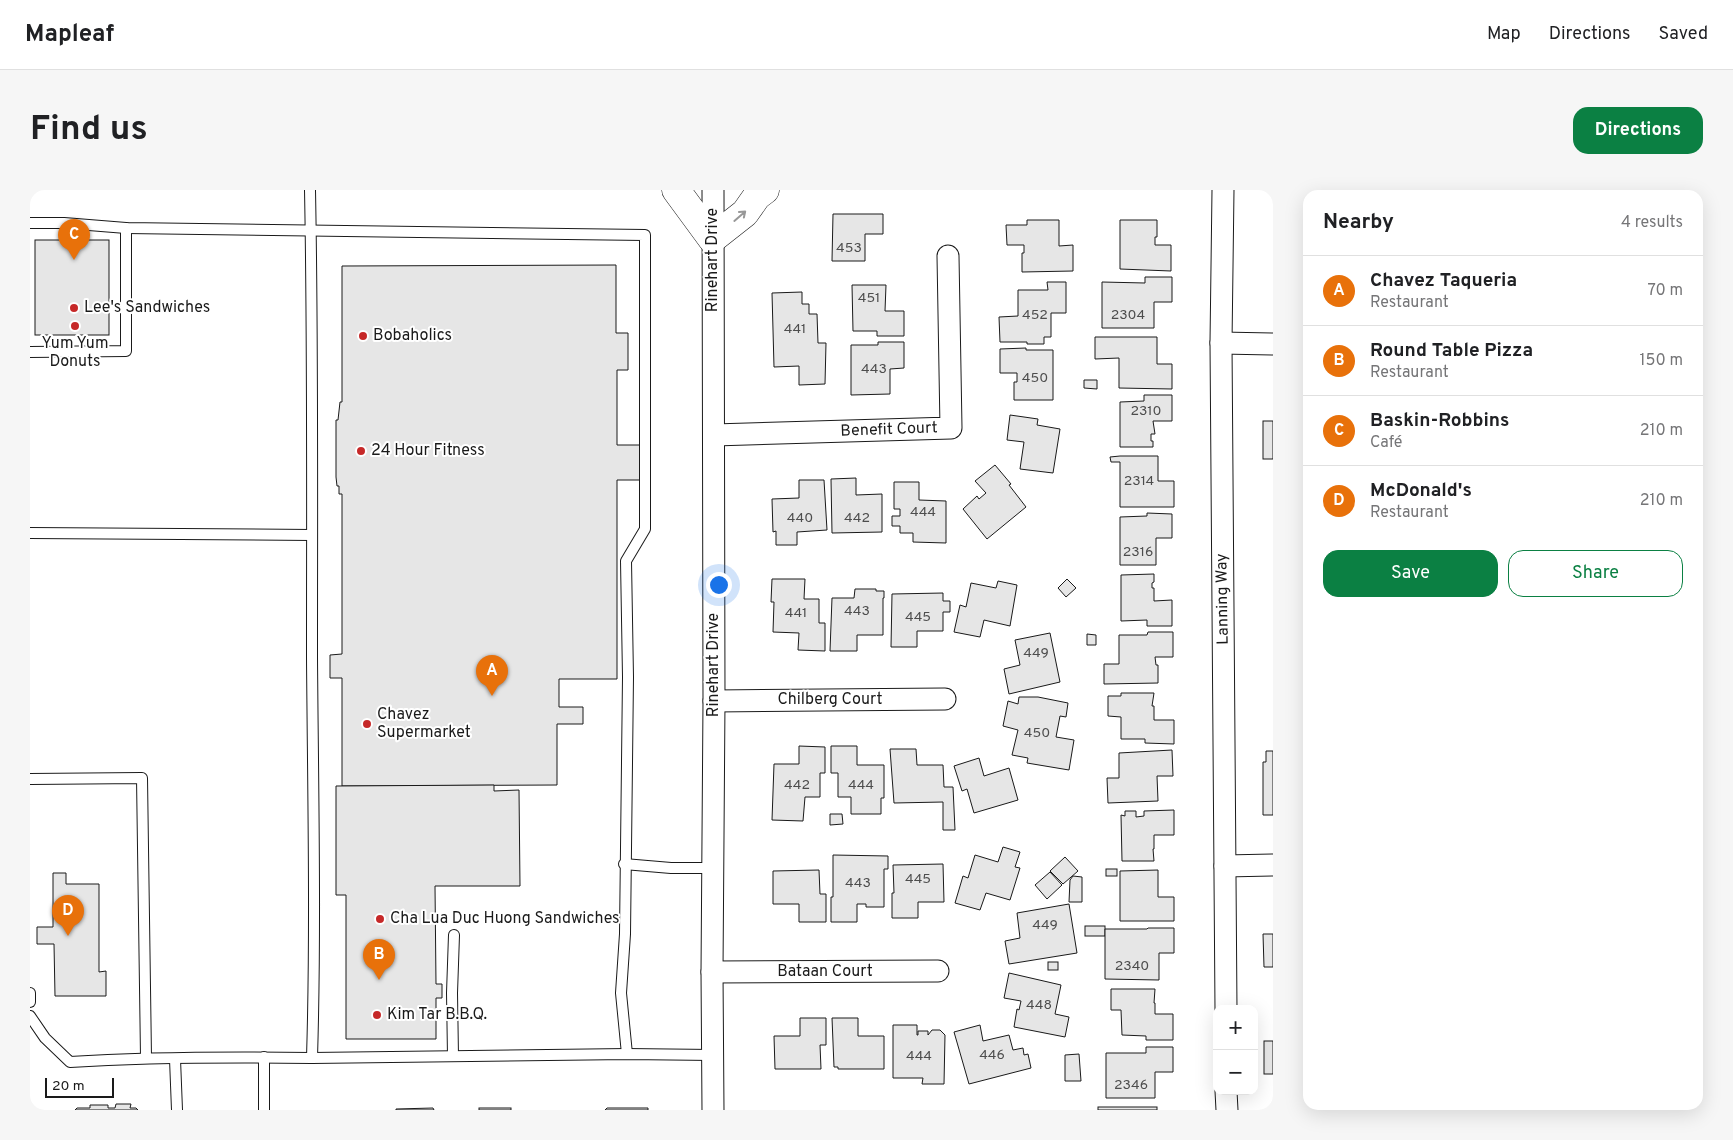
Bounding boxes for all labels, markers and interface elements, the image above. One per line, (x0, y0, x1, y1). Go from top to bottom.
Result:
text: Mapleaf (25, 20, 114, 50)
text: Map (1487, 23, 1521, 46)
text: Directions (1549, 23, 1631, 46)
text: Saved (1659, 23, 1708, 46)
button: Directions (1573, 107, 1703, 154)
text: Find us (30, 108, 148, 152)
street label: Rinehart Drive (703, 208, 723, 312)
text: Nearby (1323, 209, 1394, 236)
one-way arrow (734, 210, 747, 222)
text: 4 results (1621, 213, 1683, 233)
pin: C (58, 219, 90, 260)
house number: 453 (836, 240, 862, 257)
text: Chavez Taqueria (1370, 269, 1517, 293)
text: A (1333, 281, 1345, 301)
text: 70 m (1648, 281, 1683, 301)
house number: 451 (858, 290, 880, 307)
text: Restaurant (1370, 293, 1449, 313)
place label: Lee's Sandwiches (84, 298, 210, 318)
marker: Lee's Sandwiches (68, 302, 80, 314)
house number: 452 (1022, 307, 1048, 324)
house number: 2304 (1111, 307, 1145, 324)
marker: Yum Yum Donuts (69, 320, 81, 332)
house number: 441 (784, 321, 806, 338)
place label: Bobaholics (373, 326, 452, 346)
marker: Bobaholics (357, 330, 369, 342)
place label: Yum Yum Donuts (42, 334, 108, 372)
text: Round Table Pizza (1370, 339, 1533, 363)
text: B (1333, 351, 1345, 371)
text: 150 m (1640, 351, 1683, 371)
house number: 443 (861, 361, 887, 378)
text: Restaurant (1370, 363, 1449, 383)
house number: 450 (1022, 370, 1048, 387)
house number: 2310 (1130, 403, 1162, 420)
text: Baskin-Robbins (1370, 409, 1509, 433)
street label: Benefit Court (840, 418, 938, 442)
text: C (1334, 421, 1344, 441)
text: 210 m (1640, 421, 1683, 441)
text: Café (1370, 433, 1402, 453)
place label: 24 Hour Fitness (371, 441, 485, 461)
marker: 24 Hour Fitness (355, 445, 367, 457)
house number: 2314 (1124, 473, 1154, 490)
text: McDonald's (1370, 479, 1472, 503)
text: D (1333, 491, 1345, 511)
text: 210 m (1640, 491, 1683, 511)
text: Restaurant (1370, 503, 1449, 523)
house number: 444 (910, 504, 936, 521)
house number: 440 (787, 510, 813, 527)
house number: 442 (844, 510, 870, 527)
house number: 2316 (1123, 544, 1153, 561)
button: Save (1323, 550, 1498, 597)
button: Share (1508, 550, 1683, 597)
street label: Lanning Way (1212, 553, 1234, 645)
your location (706, 572, 732, 598)
house number: 443 (844, 603, 870, 620)
house number: 441 (785, 605, 807, 622)
house number: 445 (905, 609, 931, 626)
street label: Rinehart Drive (704, 613, 724, 717)
house number: 449 (1023, 645, 1049, 662)
pin: A (476, 655, 508, 696)
street label: Chilberg Court (777, 690, 883, 710)
place label: Chavez Supermarket (377, 705, 471, 743)
marker: Chavez Supermarket (361, 718, 373, 730)
house number: 450 (1024, 725, 1050, 742)
house number: 442 (784, 777, 810, 794)
house number: 444 (848, 777, 874, 794)
house number: 445 (905, 871, 931, 888)
house number: 443 (845, 875, 871, 892)
pin: D (52, 895, 84, 936)
place label: Cha Lua Duc Huong Sandwiches (390, 909, 620, 929)
marker: Cha Lua Duc Huong Sandwiches (374, 913, 386, 925)
house number: 449 (1032, 917, 1058, 934)
pin: B (363, 939, 395, 980)
house number: 2340 (1115, 958, 1149, 975)
street label: Bataan Court (777, 962, 873, 982)
house number: 448 (1026, 997, 1052, 1014)
place label: Kim Tar B.B.Q. (387, 1005, 487, 1025)
map controls (1213, 1005, 1258, 1095)
button: + (1213, 1005, 1258, 1050)
marker: Kim Tar B.B.Q. (371, 1009, 383, 1021)
house number: 446 (979, 1047, 1005, 1064)
house number: 444 (906, 1048, 932, 1065)
button: − (1213, 1050, 1258, 1095)
scale bar (45, 1075, 114, 1098)
house number: 2346 (1114, 1077, 1148, 1094)
text: 20 m (52, 1078, 85, 1095)

